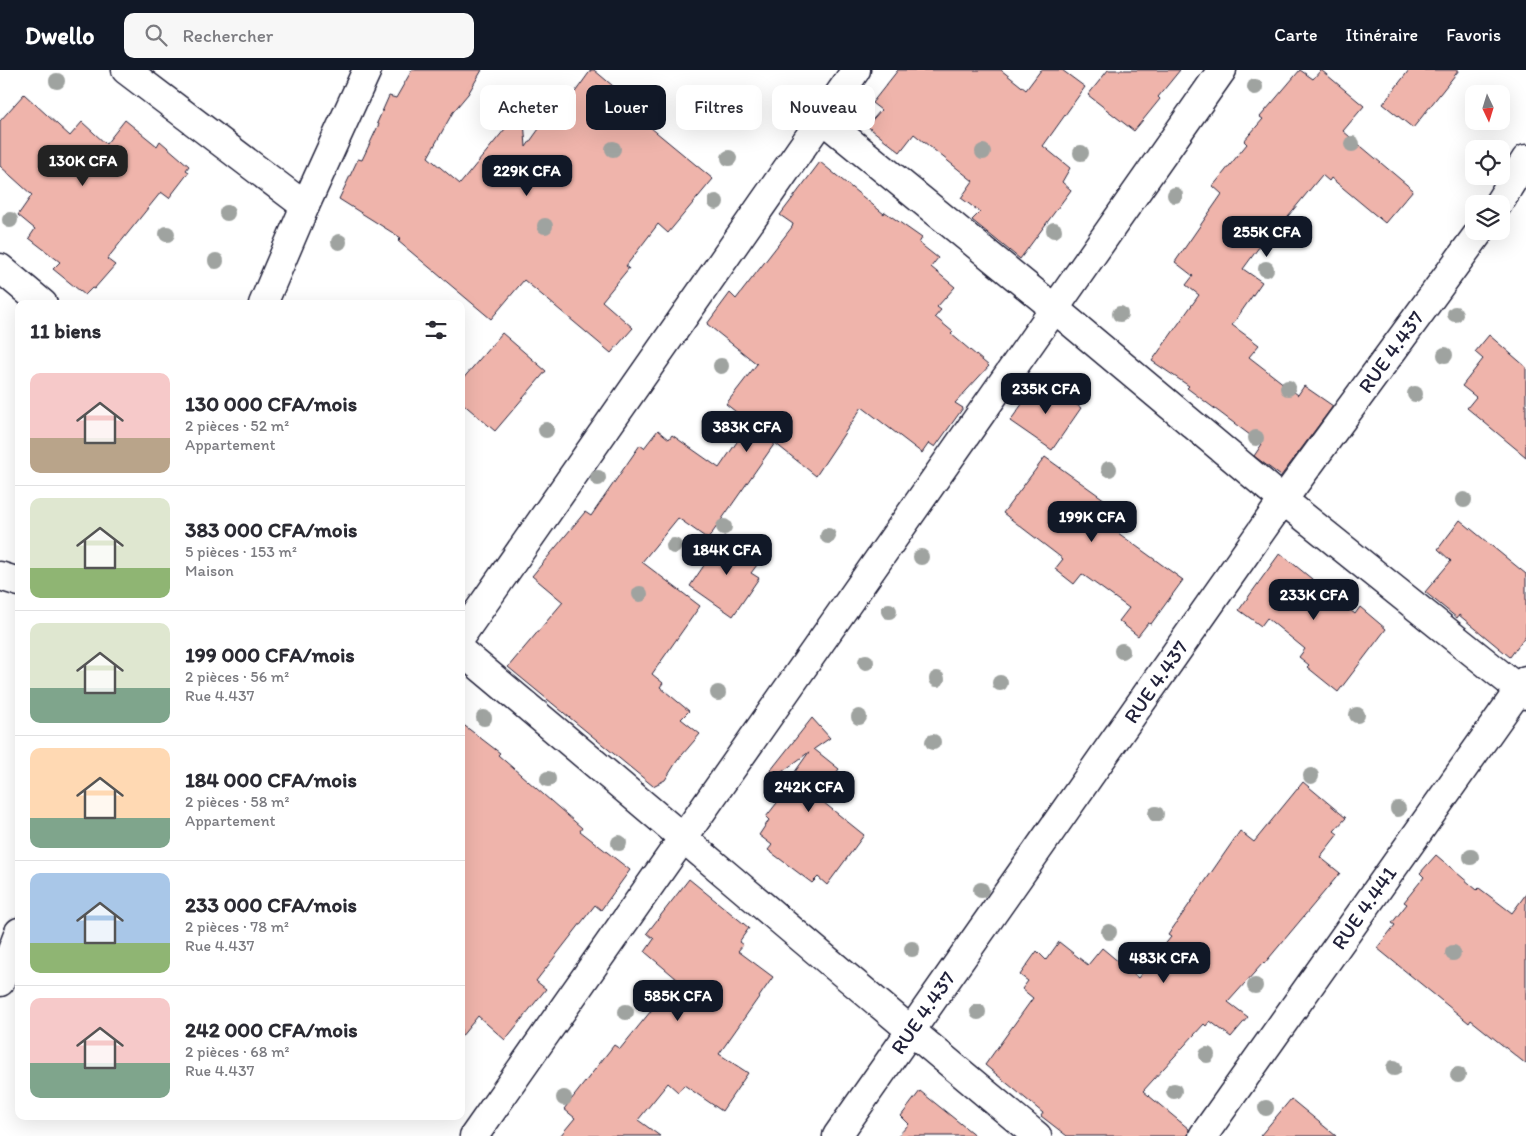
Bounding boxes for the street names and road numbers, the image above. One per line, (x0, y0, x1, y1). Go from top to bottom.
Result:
street label: RUE 4.437 (1352, 306, 1429, 398)
street label: RUE 4.437 (1118, 635, 1193, 728)
street label: RUE 4.441 (1326, 861, 1401, 954)
street label: RUE 4.437 (885, 966, 960, 1059)

